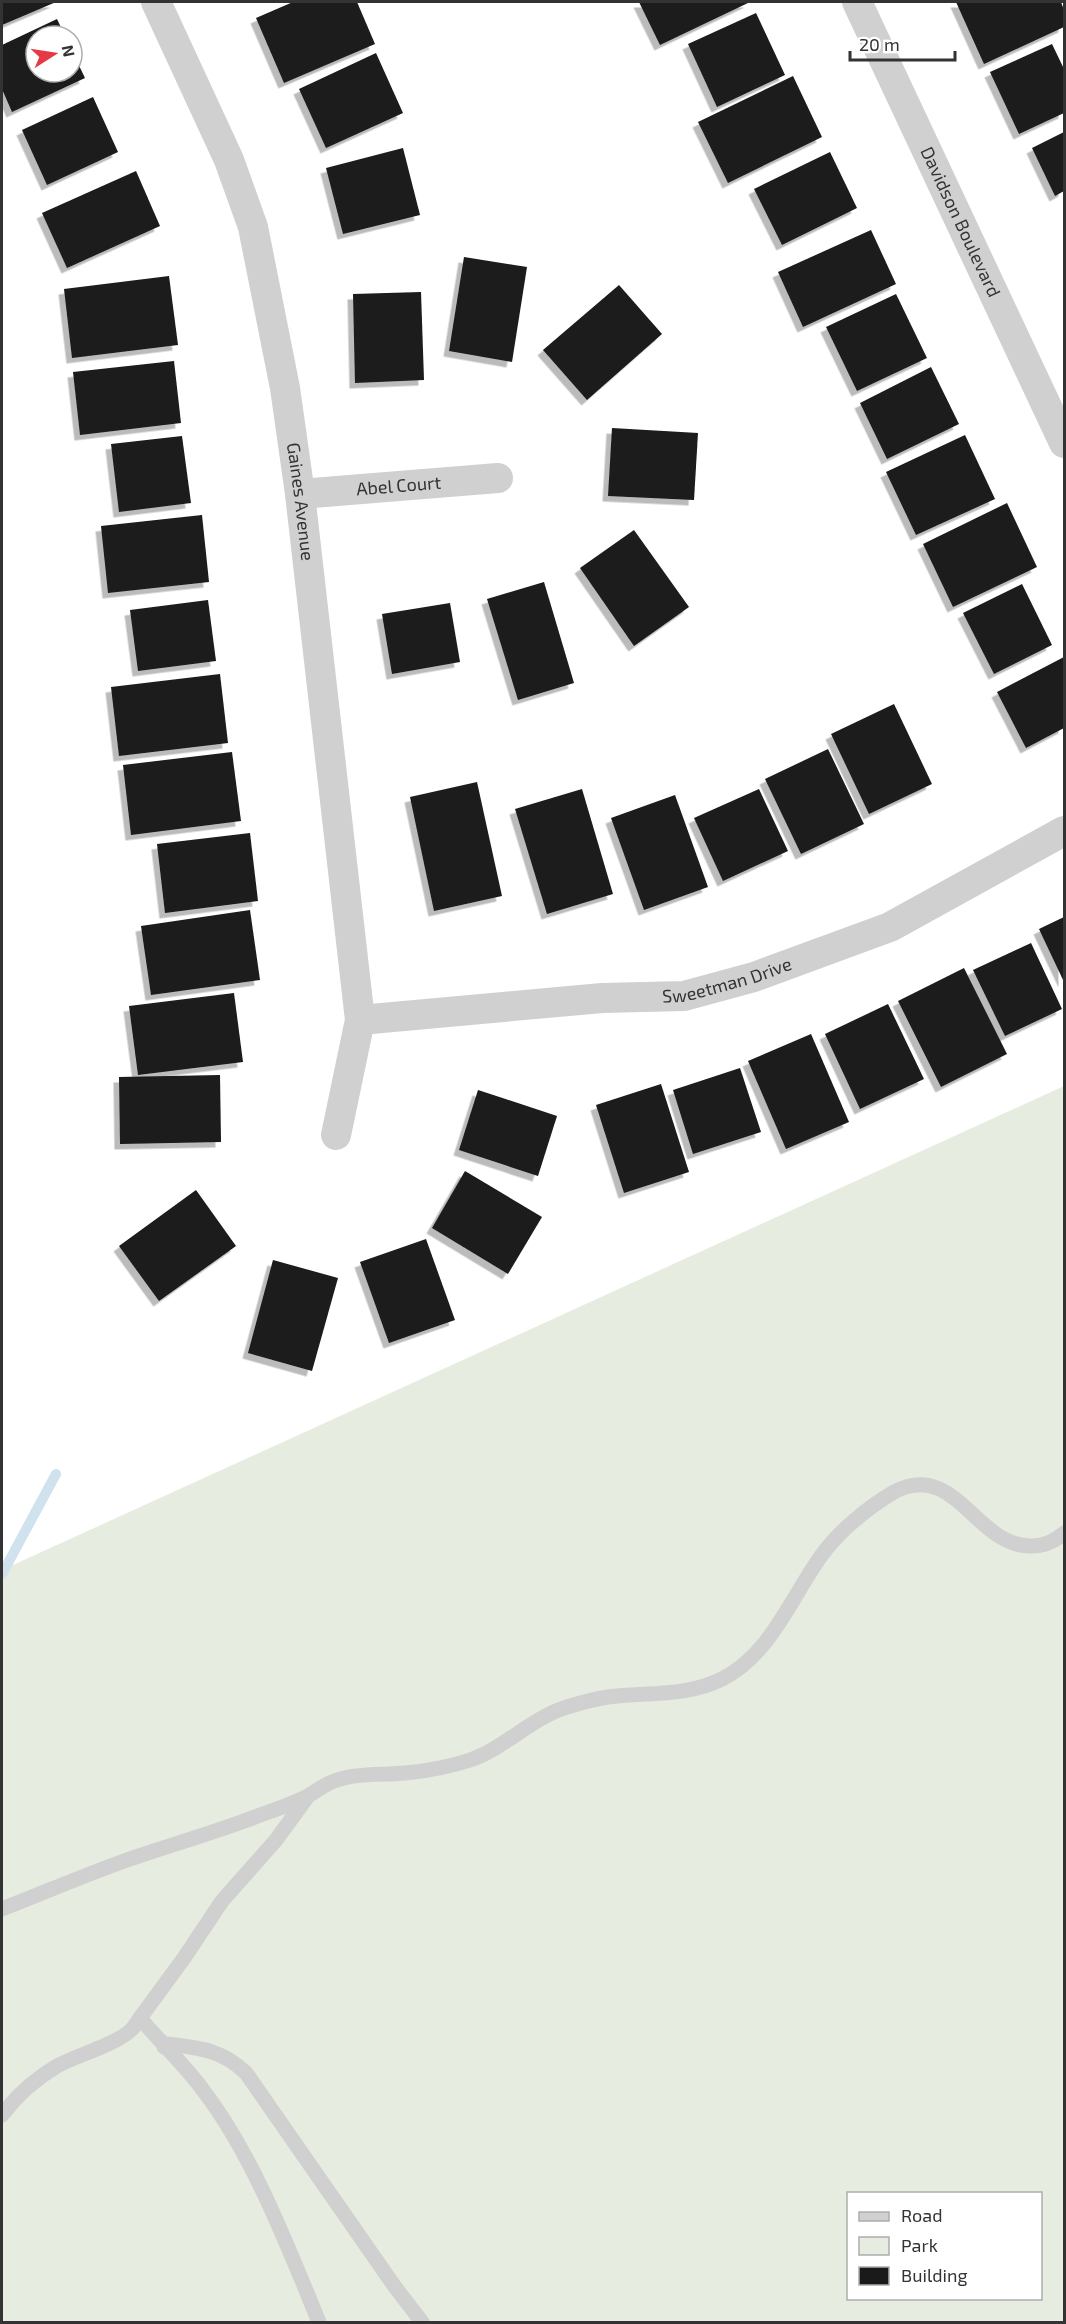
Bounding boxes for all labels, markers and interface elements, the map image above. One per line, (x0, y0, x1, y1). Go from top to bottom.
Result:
north arrow (24, 24, 84, 84)
scale bar (850, 24, 955, 62)
text: 20 m (859, 33, 900, 55)
text: N (59, 43, 80, 58)
street label: Davidson Boulevard (916, 143, 1006, 300)
street label: Gaines Avenue (283, 441, 320, 562)
street label: Abel Court (355, 471, 442, 499)
street label: Sweetman Drive (662, 952, 794, 1007)
legend (847, 2192, 1042, 2300)
text: Road (901, 2204, 942, 2226)
text: Park (901, 2234, 938, 2256)
text: Building (901, 2264, 968, 2286)

